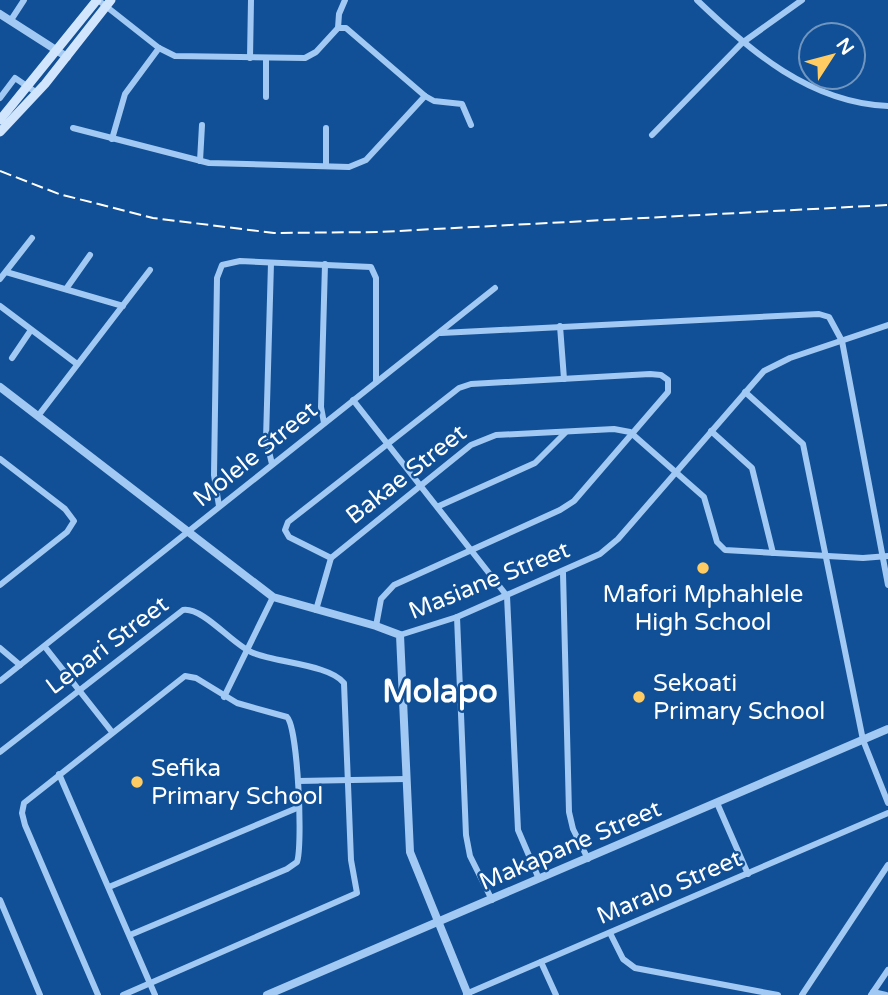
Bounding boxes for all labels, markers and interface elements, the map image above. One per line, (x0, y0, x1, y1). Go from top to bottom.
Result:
north arrow (797, 21, 867, 91)
text: N (832, 34, 858, 59)
street label: Molele Street (187, 395, 323, 513)
street label: Bakae Street (340, 418, 472, 530)
street label: Masiane Street (405, 535, 574, 626)
marker: Mafori Mphahlele High School (695, 560, 711, 576)
place label: Mafori Mphahlele High School (603, 580, 803, 637)
street label: Lebari Street (40, 590, 174, 701)
place label: Sekoati Primary School (653, 669, 825, 726)
district label: Molapo (382, 673, 498, 711)
marker: Sekoati Primary School (631, 689, 647, 705)
place label: Sefika Primary School (151, 754, 323, 811)
marker: Sefika Primary School (129, 774, 145, 790)
street label: Makapane Street (475, 794, 665, 897)
street label: Maralo Street (592, 844, 746, 931)

